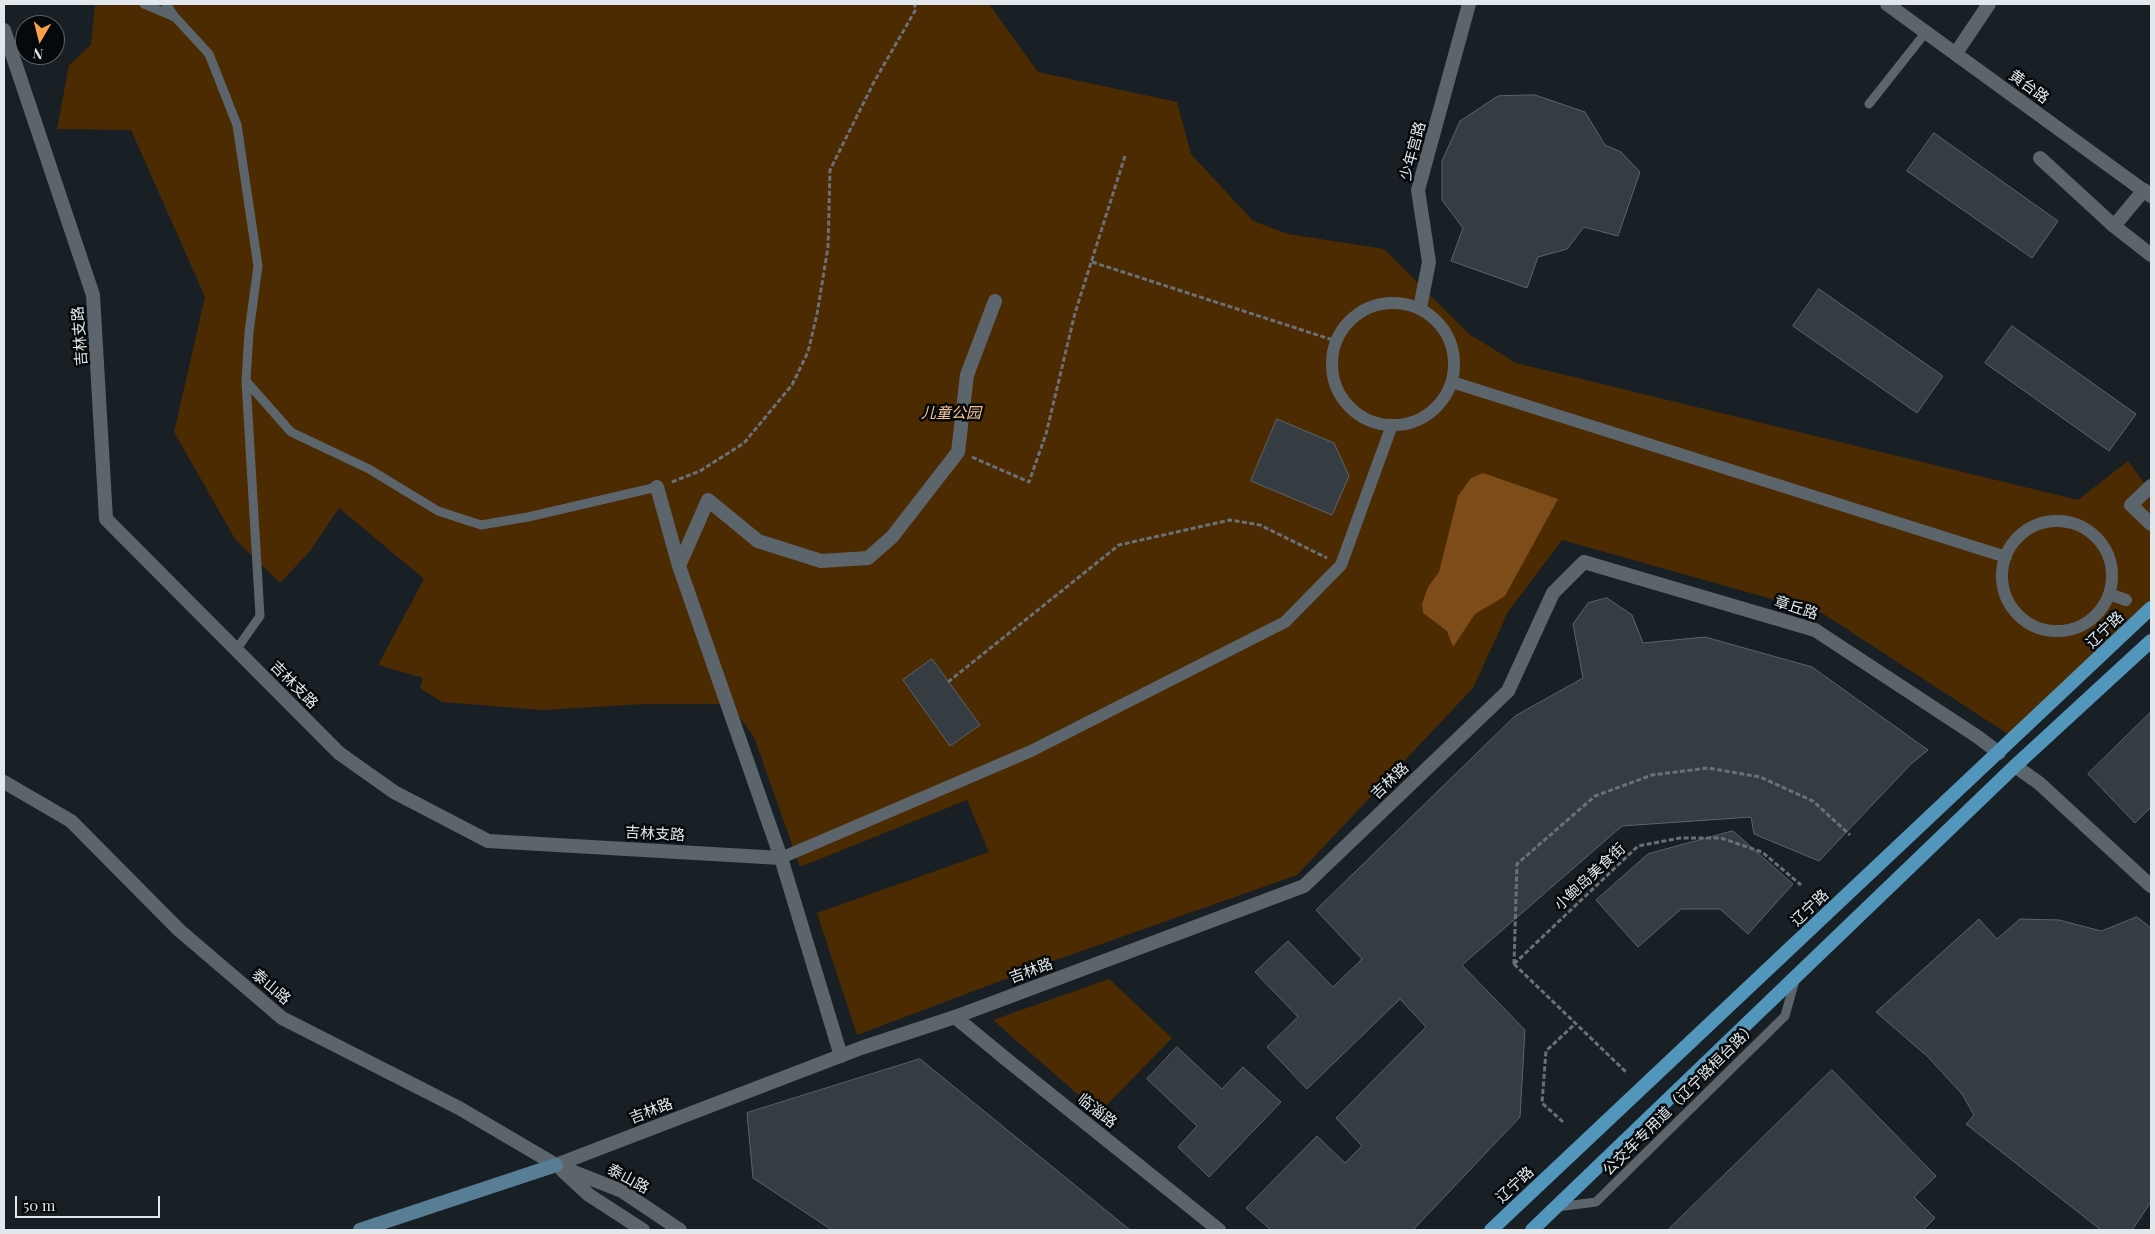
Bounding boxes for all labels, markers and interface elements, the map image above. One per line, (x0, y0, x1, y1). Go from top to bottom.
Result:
north arrow (15, 15, 65, 65)
text: N (32, 44, 44, 64)
street label: 黄台路 (2006, 66, 2052, 108)
street label: 少年宫路 (1397, 120, 1429, 182)
street label: 吉林支路 (69, 305, 91, 367)
park label: 儿童公园 (921, 404, 981, 422)
street label: 章丘路 (1772, 592, 1820, 624)
street label: 辽宁路 (2083, 608, 2127, 652)
street label: 吉林支路 (266, 657, 322, 713)
street label: 吉林路 (1368, 759, 1412, 803)
street label: 吉林支路 (625, 823, 685, 845)
street label: 小鲍岛美食街 (1551, 840, 1629, 914)
street label: 辽宁路 (1788, 886, 1832, 930)
street label: 吉林路 (1007, 955, 1055, 987)
street label: 泰山路 (248, 966, 294, 1008)
street label: 公交车专用道（辽宁路桓台路） (1599, 1018, 1761, 1180)
street label: 临淄路 (1074, 1090, 1120, 1132)
street label: 吉林路 (627, 1095, 675, 1127)
street label: 泰山路 (604, 1160, 652, 1198)
street label: 辽宁路 (1492, 1163, 1538, 1207)
scale bar (18, 1186, 162, 1218)
text: 50 m (23, 1195, 55, 1215)

